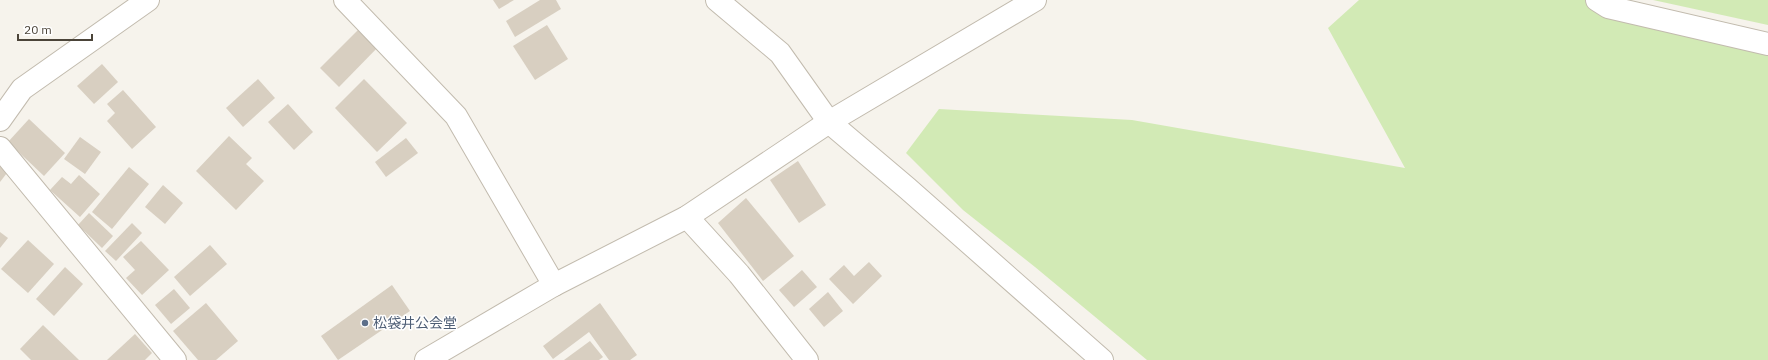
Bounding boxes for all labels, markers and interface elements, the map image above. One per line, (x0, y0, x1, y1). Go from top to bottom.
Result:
scale bar (18, 16, 92, 42)
text: 20 m (24, 22, 52, 37)
place label: 松袋井公会堂 (373, 314, 457, 332)
marker: 松袋井公会堂 (360, 318, 370, 328)

